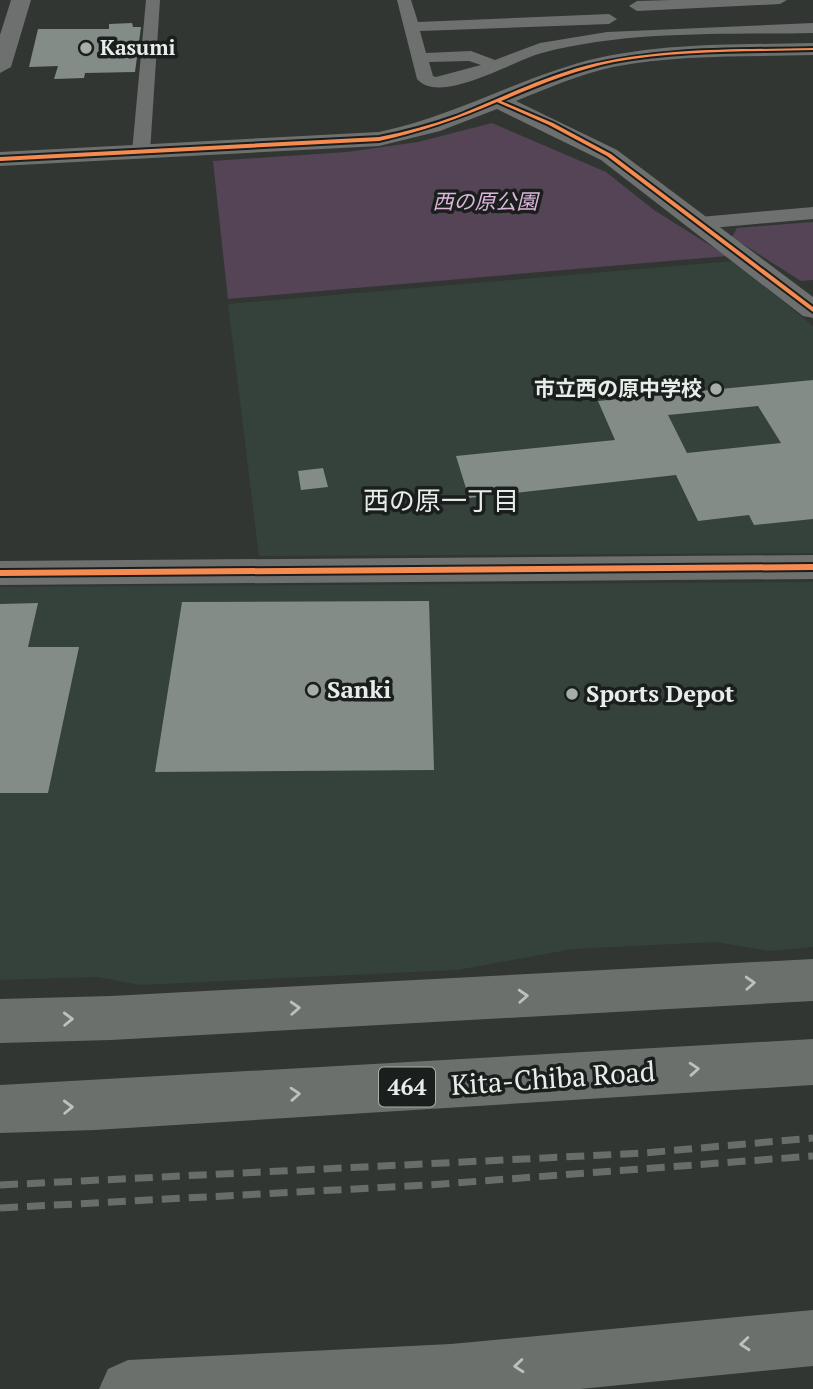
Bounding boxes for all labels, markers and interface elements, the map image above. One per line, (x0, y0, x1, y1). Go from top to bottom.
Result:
place label: Kasumi (100, 33, 176, 61)
marker: Kasumi (78, 40, 94, 56)
park label: 西の原公園 (433, 187, 540, 215)
place label: 市立西の原中学校 (534, 374, 702, 402)
marker: 市立西の原中学校 (708, 381, 724, 397)
district label: 西の原一丁目 (363, 483, 519, 517)
place label: Sanki (327, 673, 391, 705)
place label: Sports Depot (586, 677, 735, 709)
marker: Sanki (305, 682, 321, 698)
marker: Sports Depot (564, 686, 580, 702)
one-way arrow (745, 976, 756, 991)
one-way arrow (517, 988, 528, 1003)
one-way arrow (290, 1001, 301, 1016)
one-way arrow (63, 1011, 74, 1027)
street label: Kita-Chiba Road (450, 1052, 656, 1103)
one-way arrow (688, 1062, 699, 1077)
road number: 464 (379, 1068, 435, 1106)
one-way arrow (290, 1087, 301, 1102)
one-way arrow (63, 1099, 74, 1115)
one-way arrow (739, 1337, 751, 1352)
one-way arrow (513, 1358, 524, 1373)

